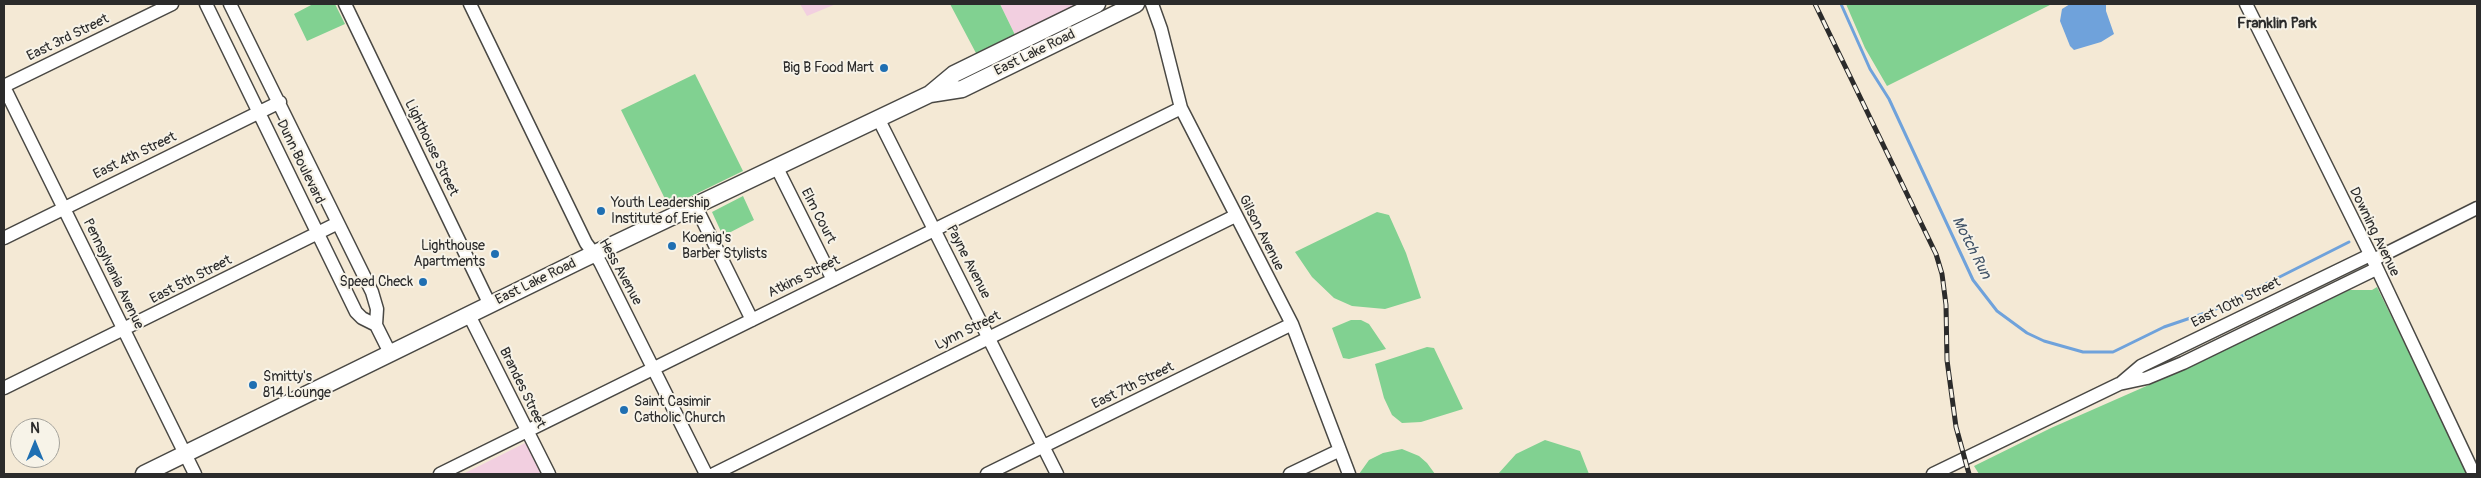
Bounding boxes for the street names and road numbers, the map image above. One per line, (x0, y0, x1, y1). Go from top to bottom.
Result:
street label: East 3rd Street (24, 11, 112, 65)
street label: East Lake Road (992, 26, 1078, 80)
street label: Lighthouse Street (400, 97, 462, 199)
street label: Dunn Boulevard (272, 117, 328, 207)
street label: East 4th Street (91, 129, 179, 183)
street label: Elm Court (797, 185, 839, 247)
street label: Downing Avenue (2345, 185, 2403, 279)
street label: Gilson Avenue (1235, 192, 1287, 274)
street label: Pennsylvania Avenue (79, 216, 147, 332)
street label: Payne Avenue (942, 222, 994, 302)
street label: Hess Avenue (595, 236, 645, 308)
street label: East 5th Street (147, 252, 235, 308)
street label: Atkins Street (765, 252, 843, 302)
street label: East Lake Road (493, 255, 579, 309)
street label: East 10th Street (2189, 274, 2283, 332)
street label: Lynn Street (933, 308, 1003, 354)
street label: Brandes Street (495, 345, 549, 431)
street label: East 7th Street (1089, 359, 1177, 413)

